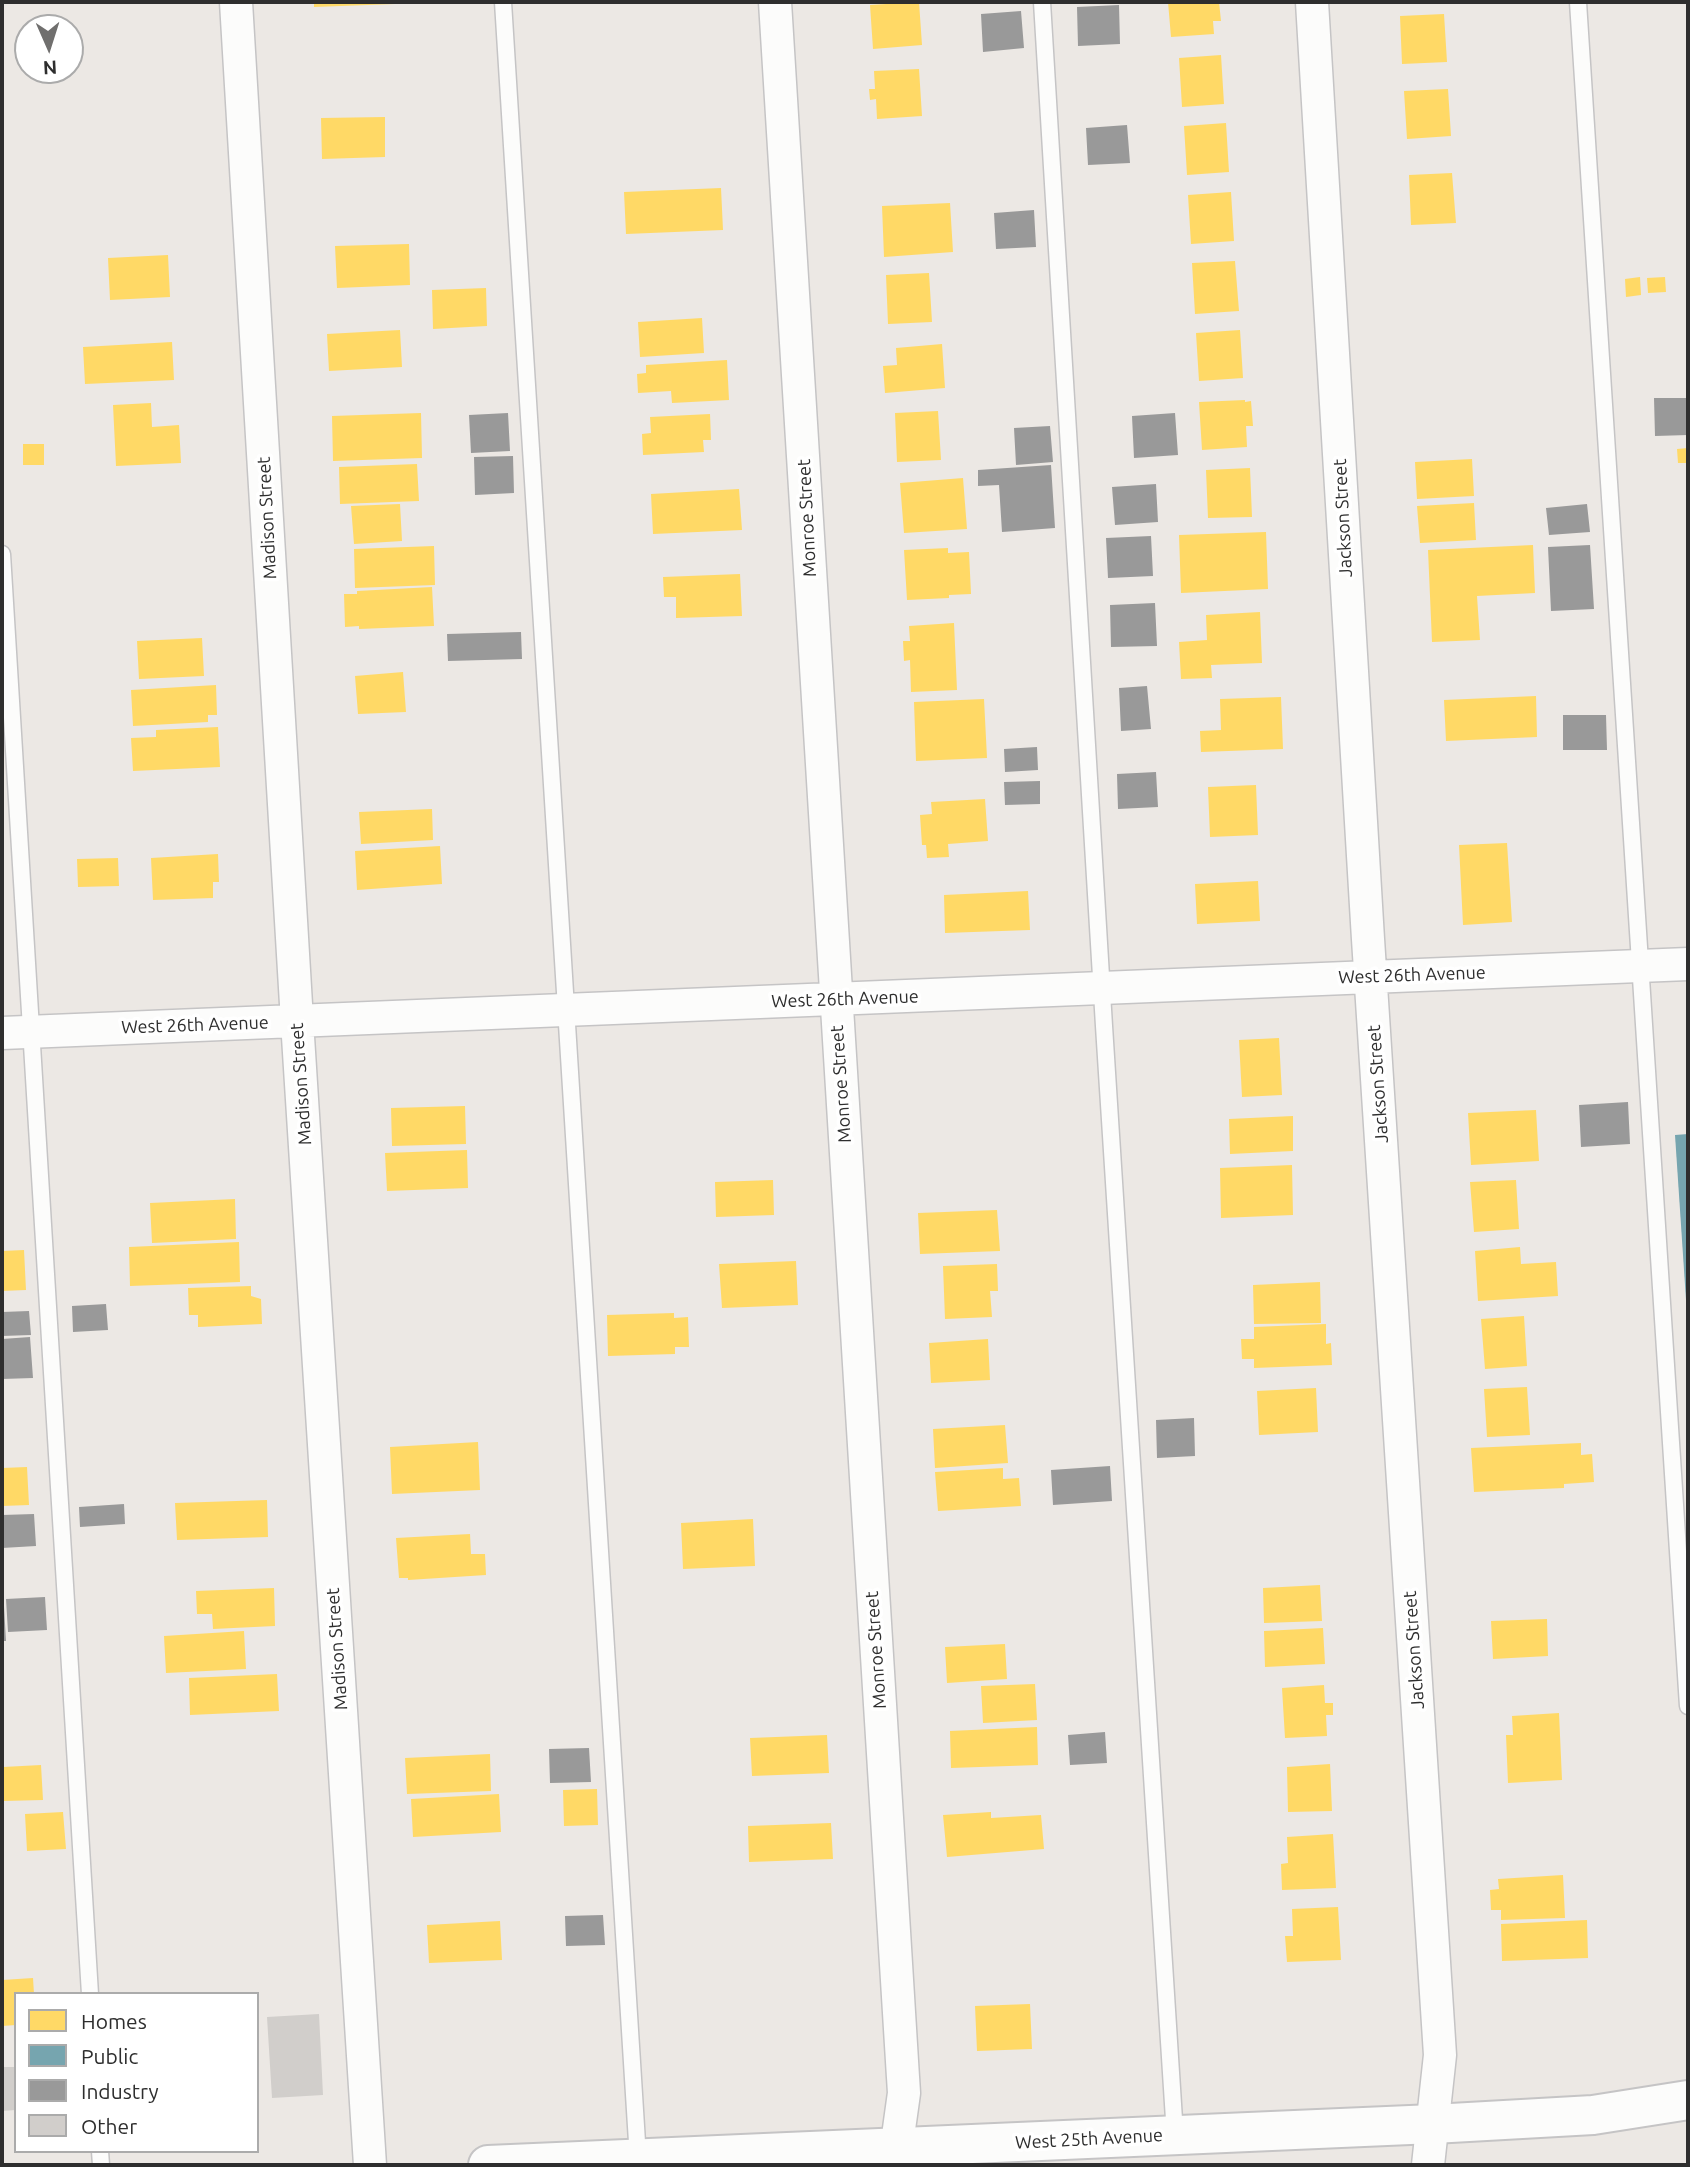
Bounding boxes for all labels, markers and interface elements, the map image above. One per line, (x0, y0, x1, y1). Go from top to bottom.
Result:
north arrow (14, 14, 84, 84)
text: N (42, 57, 58, 79)
street label: Madison Street (253, 456, 281, 580)
street label: Monroe Street (793, 458, 821, 578)
street label: Jackson Street (1329, 458, 1357, 578)
street label: West 26th Avenue (1338, 962, 1486, 988)
street label: West 26th Avenue (771, 986, 919, 1012)
street label: West 26th Avenue (121, 1012, 269, 1038)
street label: Madison Street (286, 1022, 316, 1146)
street label: Monroe Street (826, 1024, 856, 1144)
street label: Jackson Street (1363, 1024, 1393, 1144)
street label: Madison Street (322, 1587, 352, 1711)
street label: Monroe Street (861, 1590, 891, 1710)
street label: Jackson Street (1399, 1590, 1429, 1710)
legend (14, 1992, 259, 2153)
text: Homes (81, 2009, 147, 2033)
text: Public (81, 2044, 138, 2068)
text: Industry (81, 2079, 159, 2103)
text: Other (81, 2114, 137, 2138)
street label: West 25th Avenue (1015, 2124, 1163, 2154)

